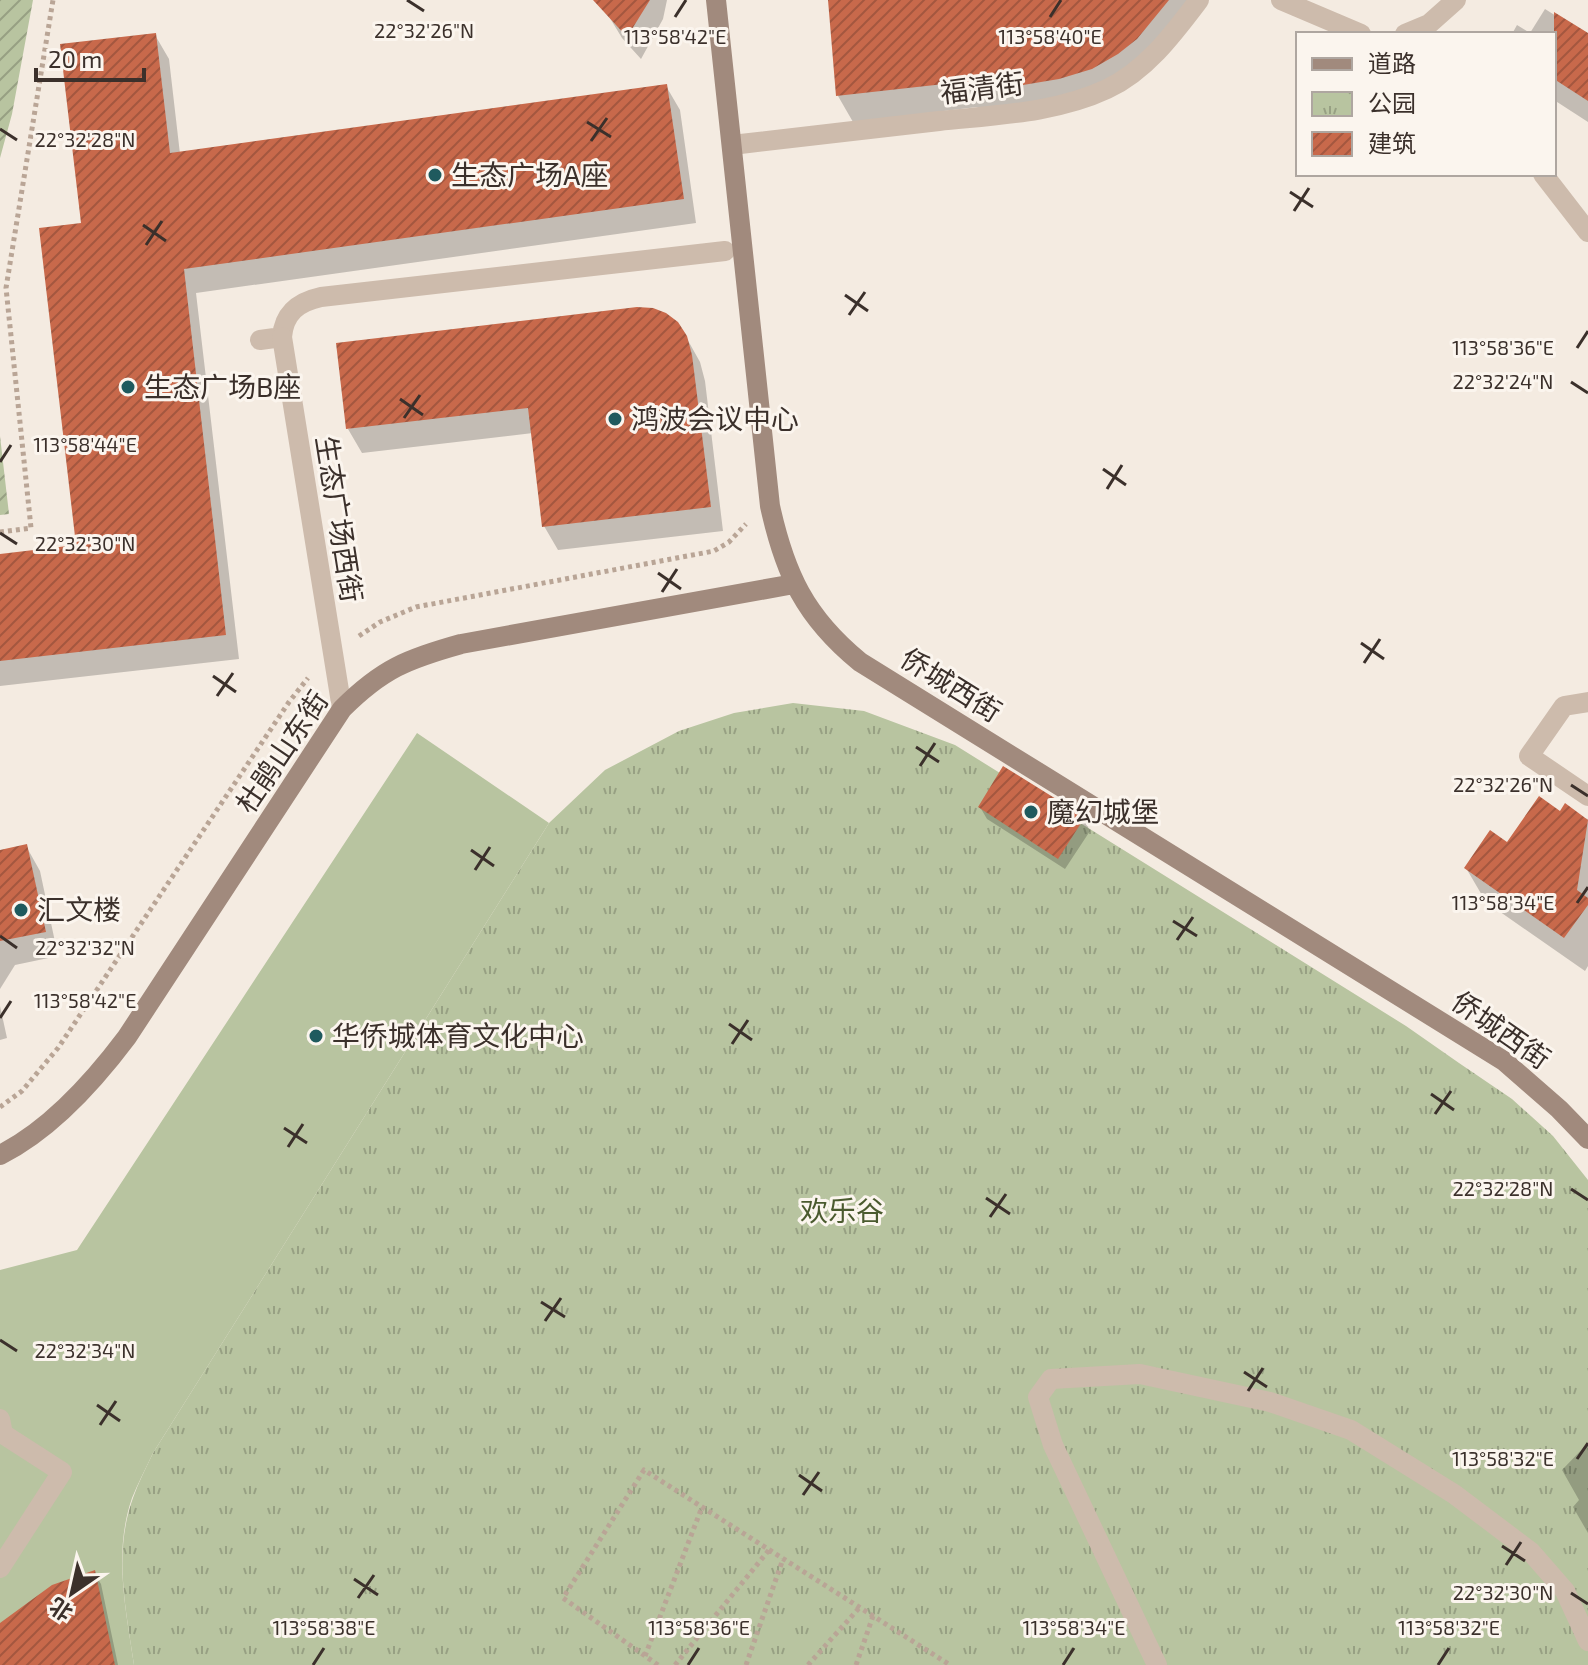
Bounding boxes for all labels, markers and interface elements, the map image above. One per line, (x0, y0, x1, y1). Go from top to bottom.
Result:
text: 22°32'26"N (374, 18, 474, 42)
text: 113°58'42"E (624, 24, 726, 48)
text: 113°58'40"E (998, 24, 1102, 48)
scale bar (36, 32, 144, 82)
legend (1296, 32, 1556, 176)
text: 20 m (48, 44, 102, 73)
text: 道路 (1368, 48, 1416, 77)
street label: 福清街 (938, 65, 1026, 109)
text: 公园 (1368, 88, 1416, 117)
text: 22°32'28"N (35, 127, 135, 151)
text: 建筑 (1368, 128, 1416, 157)
place label: 生态广场A座 (451, 157, 608, 191)
marker: 生态广场A座 (426, 166, 444, 184)
text: 113°58'36"E (1452, 335, 1554, 359)
place label: 生态广场B座 (144, 369, 301, 403)
text: 22°32'24"N (1453, 369, 1553, 393)
marker: 生态广场B座 (119, 378, 137, 396)
place label: 鸿波会议中心 (631, 401, 799, 435)
marker: 鸿波会议中心 (606, 410, 624, 428)
text: 113°58'44"E (33, 432, 137, 456)
street label: 生态广场西街 (310, 433, 370, 604)
text: 22°32'30"N (35, 531, 135, 555)
street label: 侨城西街 (895, 640, 1008, 728)
street label: 杜鹃山东街 (228, 684, 334, 819)
text: 22°32'26"N (1453, 772, 1553, 796)
place label: 魔幻城堡 (1047, 794, 1159, 828)
marker: 魔幻城堡 (1022, 803, 1040, 821)
text: 113°58'34"E (1452, 890, 1554, 914)
place label: 汇文楼 (37, 892, 121, 926)
marker: 汇文楼 (12, 901, 30, 919)
text: 22°32'32"N (35, 935, 135, 959)
street label: 侨城西街 (1446, 983, 1557, 1075)
text: 113°58'42"E (34, 988, 136, 1012)
place label: 华侨城体育文化中心 (332, 1018, 584, 1052)
marker: 华侨城体育文化中心 (307, 1027, 325, 1045)
text: 22°32'28"N (1453, 1176, 1553, 1200)
park label: 欢乐谷 (800, 1193, 884, 1227)
text: 22°32'34"N (35, 1338, 135, 1362)
text: 113°58'32"E (1452, 1446, 1554, 1470)
north arrow (32, 1553, 112, 1633)
text: 22°32'30"N (1453, 1580, 1553, 1604)
text: 北 (44, 1593, 77, 1627)
text: 113°58'38"E (273, 1615, 375, 1639)
text: 113°58'36"E (648, 1615, 750, 1639)
text: 113°58'34"E (1023, 1615, 1125, 1639)
text: 113°58'32"E (1398, 1615, 1500, 1639)

